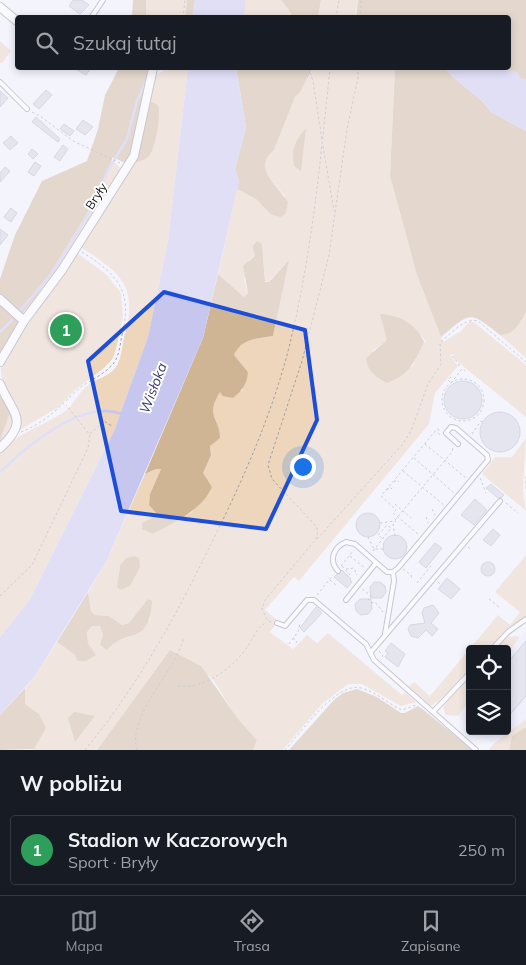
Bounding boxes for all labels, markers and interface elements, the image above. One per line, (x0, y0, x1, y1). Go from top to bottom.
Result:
search box (15, 15, 511, 70)
icon: search (33, 29, 61, 57)
text: Szukaj tutaj (73, 31, 176, 55)
street label: Bryły (82, 179, 110, 212)
pin: 1 (50, 311, 82, 349)
water label: Wisłoka (135, 360, 171, 416)
your location (290, 454, 316, 480)
map controls (466, 645, 511, 735)
button: locate (466, 645, 511, 690)
button: layers (466, 690, 511, 735)
text: W pobliżu (20, 770, 122, 796)
text: Stadion w Kaczorowych (68, 828, 288, 852)
text: 1 (32, 840, 42, 860)
text: 250 m (458, 840, 505, 860)
text: Sport · Bryły (68, 852, 159, 872)
tab: Mapa (66, 907, 103, 955)
tab: Trasa (234, 907, 270, 955)
tab: Zapisane (401, 907, 460, 955)

